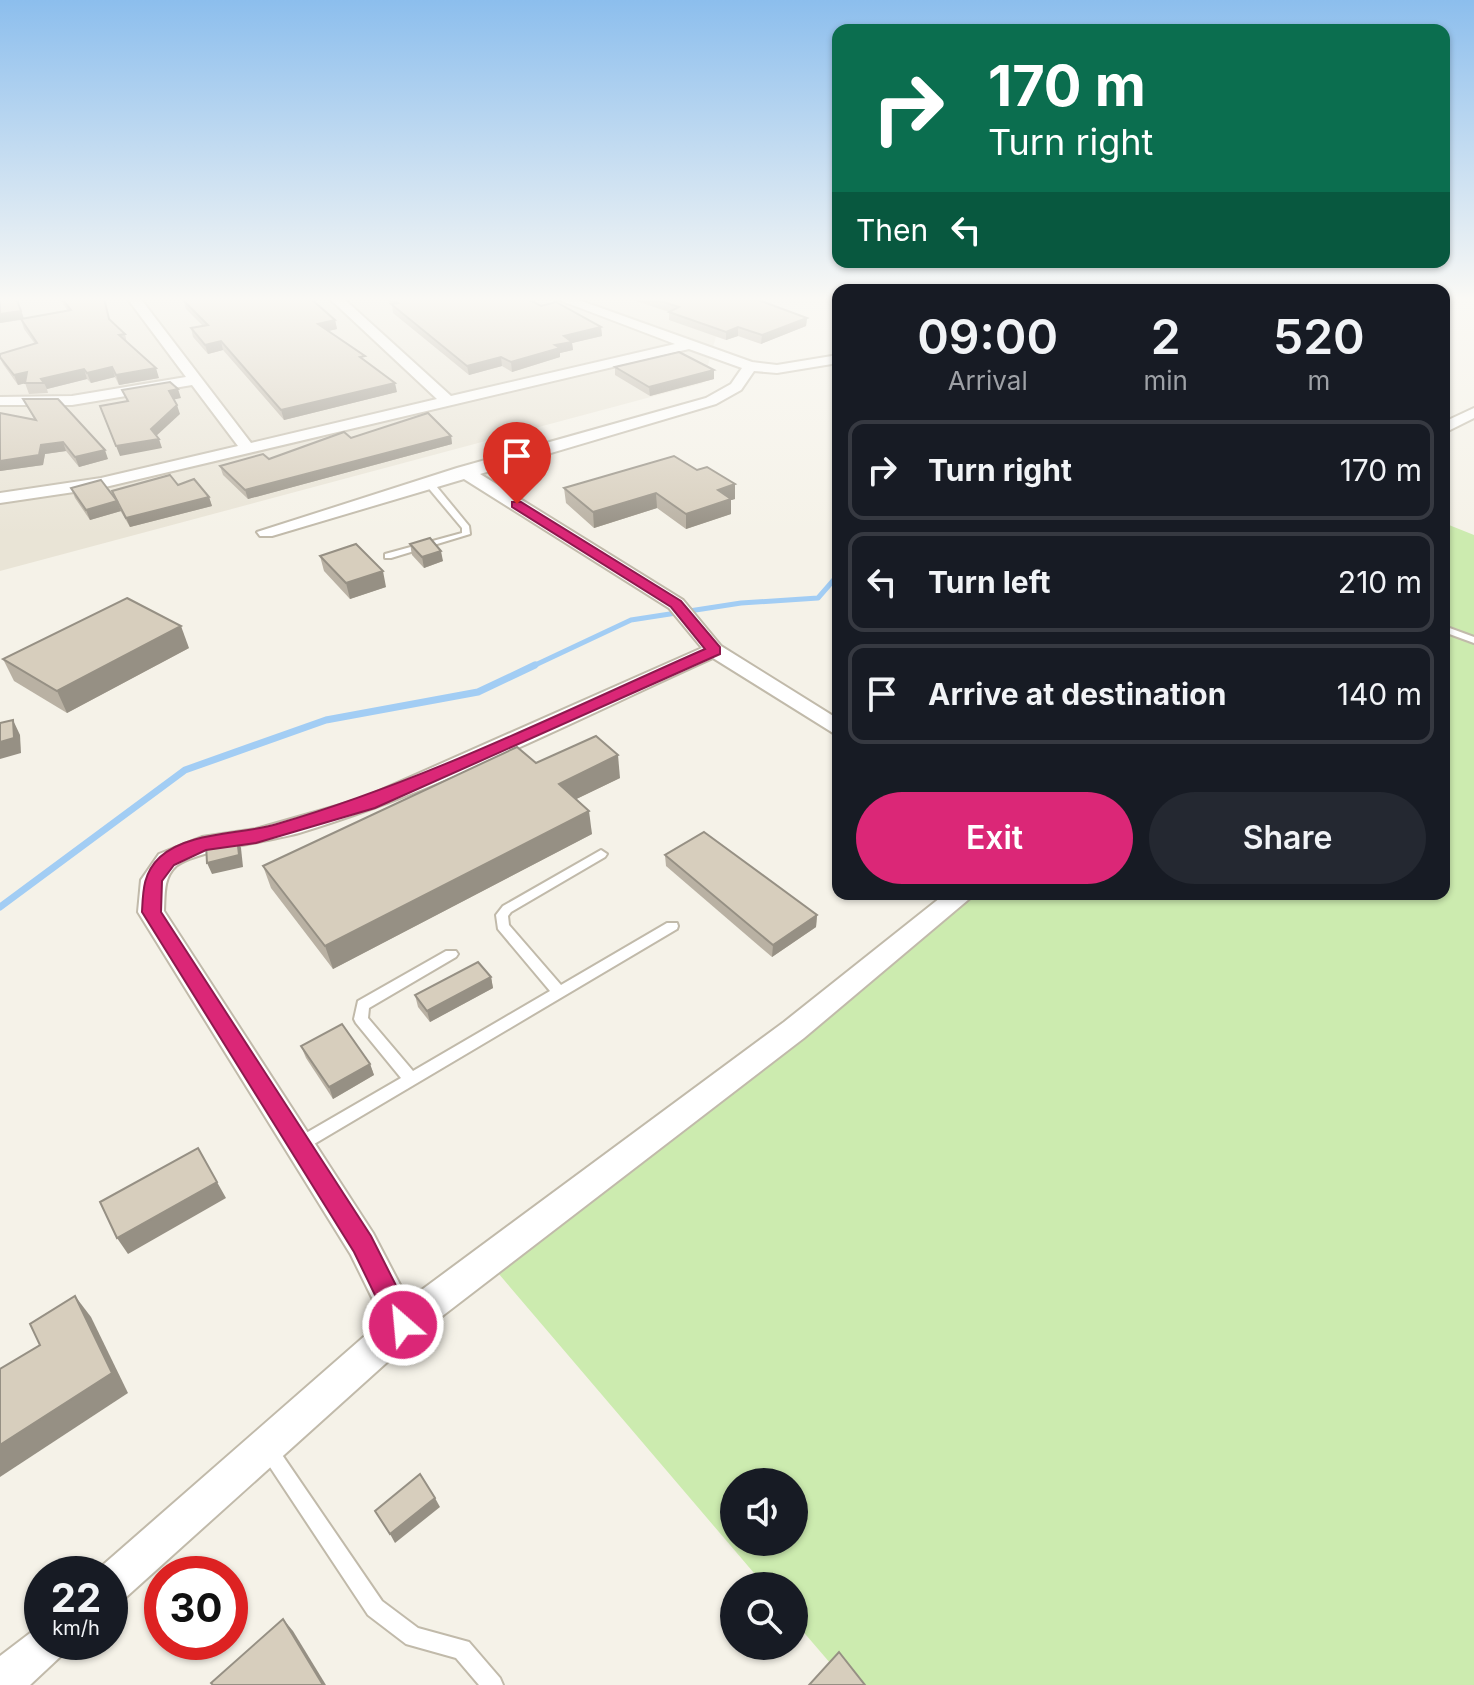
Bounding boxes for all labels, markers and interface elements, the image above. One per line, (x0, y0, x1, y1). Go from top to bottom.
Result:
text: 170 m (988, 52, 1146, 120)
icon: right (856, 56, 960, 160)
text: Turn right (988, 120, 1153, 164)
icon: left (944, 208, 988, 252)
text: Then (856, 212, 928, 248)
text: 09:00 (917, 307, 1058, 366)
text: 2 (1151, 307, 1181, 366)
text: 520 (1273, 307, 1365, 366)
text: Arrival (948, 365, 1028, 396)
text: min (1143, 365, 1188, 396)
text: m (1307, 365, 1330, 396)
pin (483, 422, 551, 504)
icon: arrive (495, 434, 539, 478)
icon: right (860, 448, 904, 492)
text: Turn right (928, 452, 1072, 488)
text: 170 m (1340, 452, 1422, 488)
icon: left (860, 560, 904, 604)
text: Turn left (928, 564, 1050, 600)
text: 210 m (1338, 564, 1422, 600)
icon: arrive (860, 672, 904, 716)
text: Arrive at destination (928, 676, 1226, 712)
text: 140 m (1337, 676, 1422, 712)
button: Exit (856, 792, 1133, 884)
button: Share (1149, 792, 1426, 884)
position arrow (361, 1283, 445, 1367)
map controls (720, 1468, 808, 1660)
button: sound (720, 1468, 808, 1556)
speed limit sign: 30 (144, 1556, 248, 1660)
button: search (720, 1572, 808, 1660)
text: 22 (51, 1573, 101, 1622)
text: km/h (52, 1616, 100, 1640)

